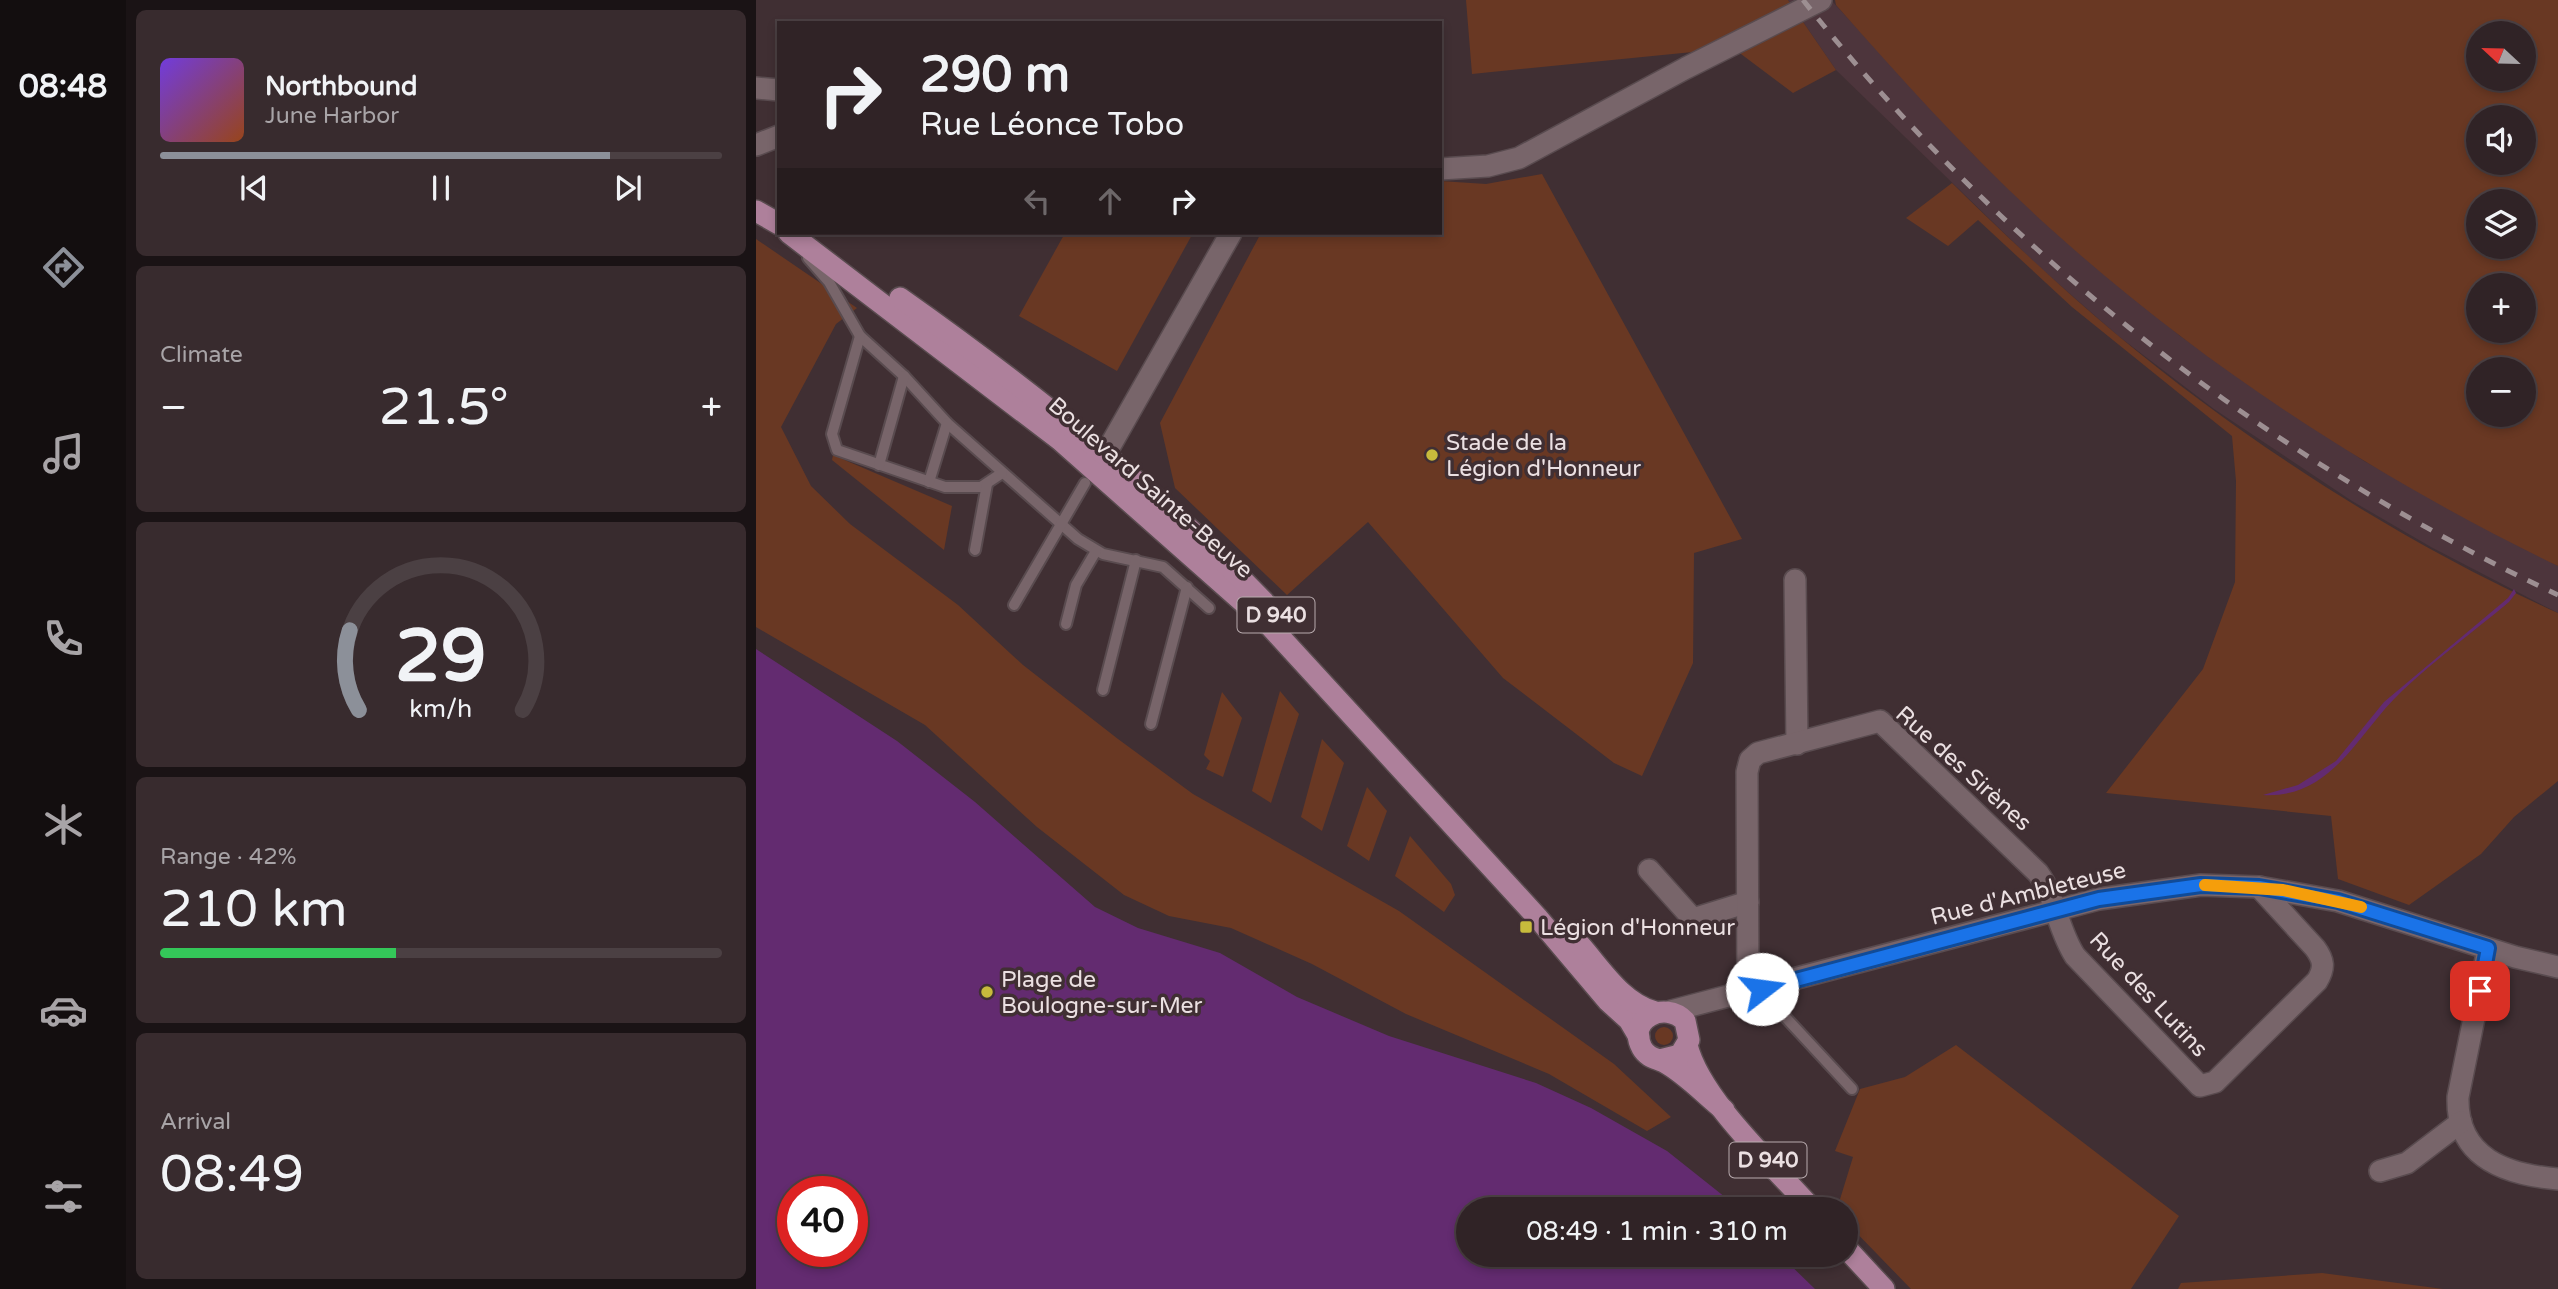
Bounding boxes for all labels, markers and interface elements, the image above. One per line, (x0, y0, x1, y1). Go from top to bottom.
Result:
north arrow (2466, 21, 2536, 91)
map controls (2466, 21, 2536, 427)
text: 290 m (920, 46, 1070, 105)
icon: right (805, 49, 896, 140)
text: 08:48 (19, 68, 107, 106)
text: Northbound (265, 71, 417, 102)
text: June Harbor (265, 102, 399, 130)
button: sound (2466, 105, 2536, 175)
text: Rue Léonce Tobo (920, 106, 1184, 144)
icon: previous (235, 169, 273, 207)
icon: pause (422, 169, 460, 207)
icon: next (609, 169, 647, 207)
icon: left (1018, 182, 1056, 220)
icon: ahead (1091, 182, 1129, 220)
icon: right (1164, 182, 1202, 220)
button: layers (2466, 189, 2536, 259)
icon: directions (39, 243, 88, 292)
button: + (2466, 273, 2536, 343)
text: Climate (160, 341, 243, 369)
button: − (2466, 357, 2536, 427)
text: 21.5° (379, 376, 509, 439)
text: − (160, 385, 187, 431)
text: + (701, 385, 722, 431)
street label: Boulevard Sainte-Beuve (1042, 391, 1258, 584)
icon: music (39, 429, 88, 478)
place label: Stade de la Légion d'Honneur (1446, 429, 1641, 483)
marker: Stade de la Légion d'Honneur (1424, 447, 1440, 463)
road number: D 940 (1238, 598, 1314, 632)
icon: phone (39, 614, 88, 663)
text: 29 (395, 614, 487, 702)
text: km/h (410, 694, 472, 724)
street label: Rue des Sirènes (1890, 700, 2037, 837)
icon: climate (39, 800, 88, 849)
text: Range · 42% (160, 843, 296, 871)
street label: Rue d'Ambleteuse (1928, 856, 2129, 932)
text: 210 km (160, 878, 348, 941)
place label: Légion d'Honneur (1540, 914, 1735, 942)
marker: Légion d'Honneur (1518, 919, 1534, 935)
street label: Rue des Lutins (2083, 926, 2213, 1063)
position arrow (1725, 952, 1799, 1026)
pin (2450, 961, 2510, 1021)
place label: Plage de Boulogne-sur-Mer (1001, 966, 1203, 1020)
icon: arrive (2461, 972, 2499, 1010)
marker: Plage de Boulogne-sur-Mer (979, 984, 995, 1000)
icon: car (39, 986, 88, 1035)
text: Arrival (160, 1108, 231, 1136)
road number: D 940 (1730, 1142, 1806, 1178)
text: 08:49 (160, 1143, 304, 1206)
icon: filters (39, 1172, 88, 1221)
speed limit sign: 40 (777, 1176, 868, 1267)
text: 08:49 · 1 min · 310 m (1526, 1216, 1788, 1247)

